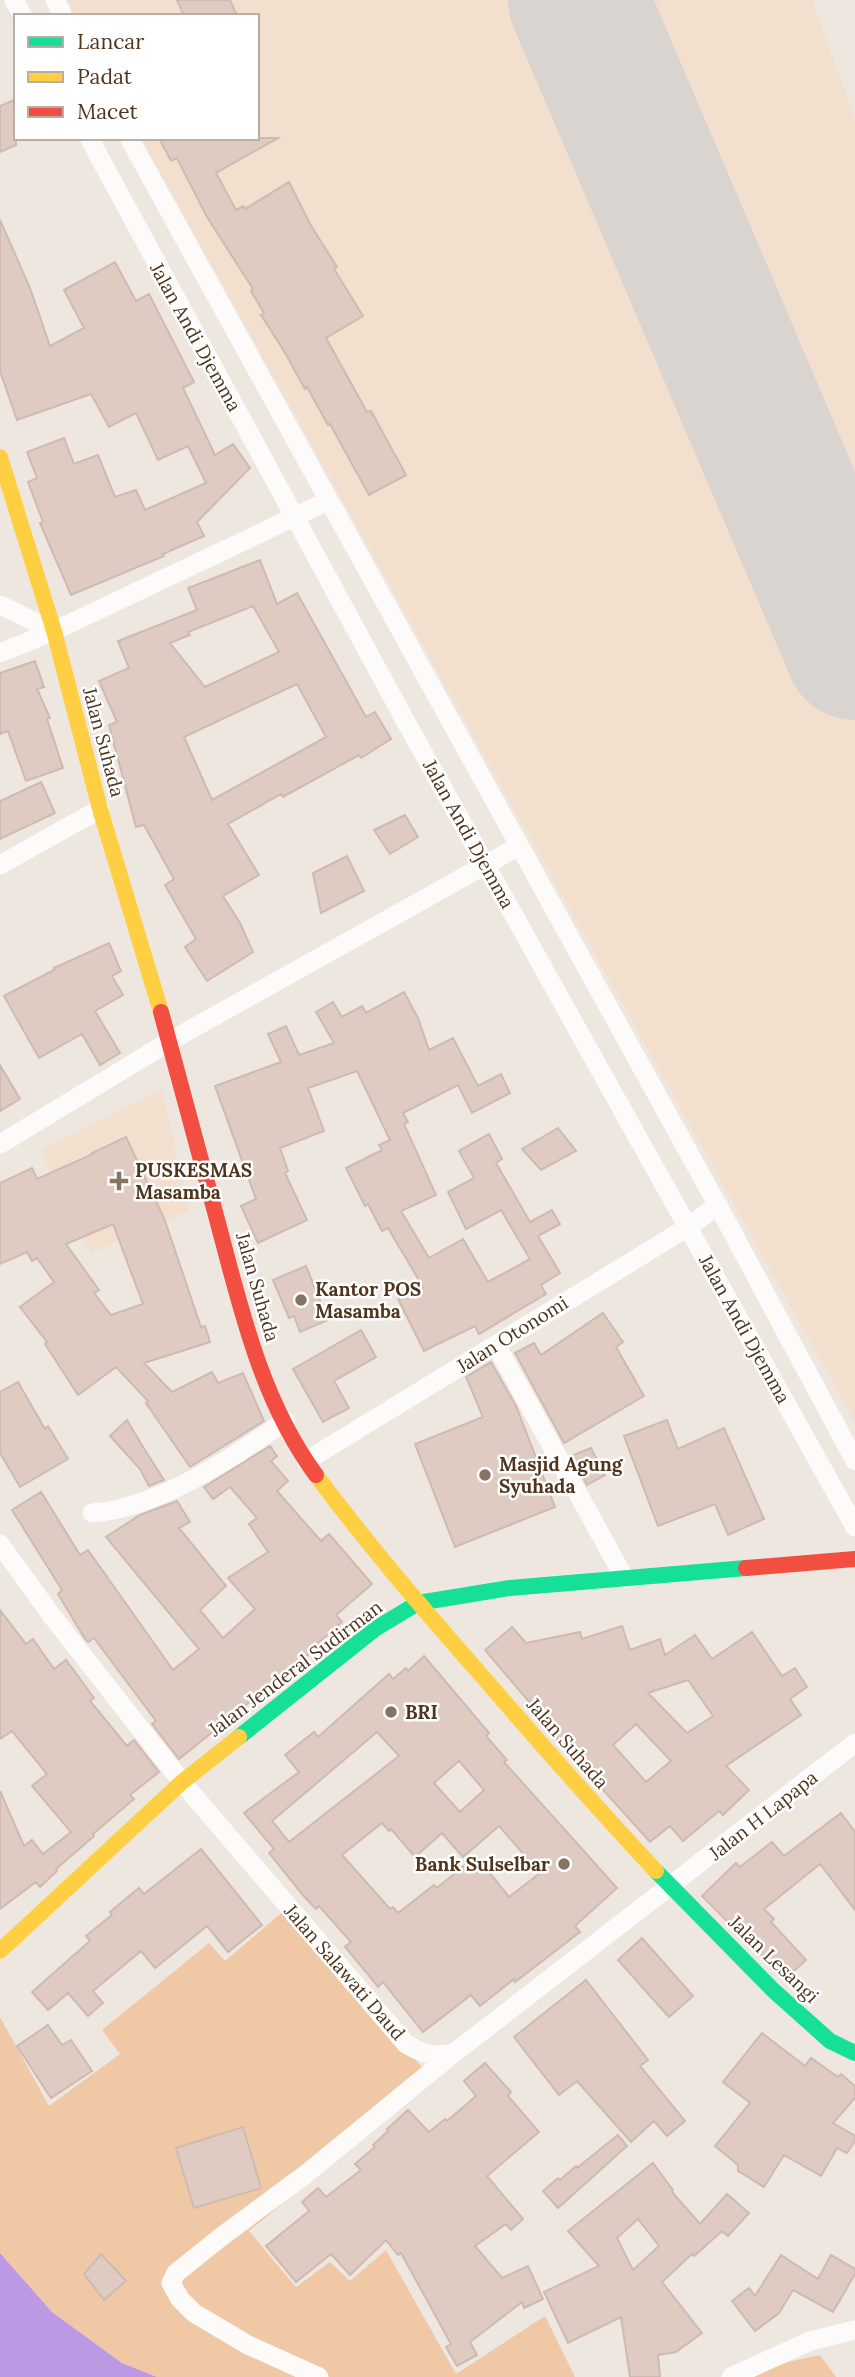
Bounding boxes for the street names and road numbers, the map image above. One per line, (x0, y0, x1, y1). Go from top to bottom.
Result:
street label: Jalan Andi Djemma (145, 258, 247, 416)
street label: Jalan Suhada (78, 684, 130, 800)
street label: Jalan Andi Djemma (418, 755, 520, 913)
street label: Jalan Suhada (231, 1229, 285, 1345)
street label: Jalan Andi Djemma (694, 1250, 796, 1408)
street label: Jalan Otonomi (451, 1290, 572, 1378)
street label: Jalan Jenderal Sudirman (202, 1595, 387, 1742)
street label: Jalan Suhada (521, 1692, 614, 1793)
street label: Jalan H Lapapa (703, 1765, 822, 1866)
street label: Jalan Salawati Daud (279, 1898, 411, 2045)
street label: Jalan Lesangi (723, 1909, 824, 2008)

